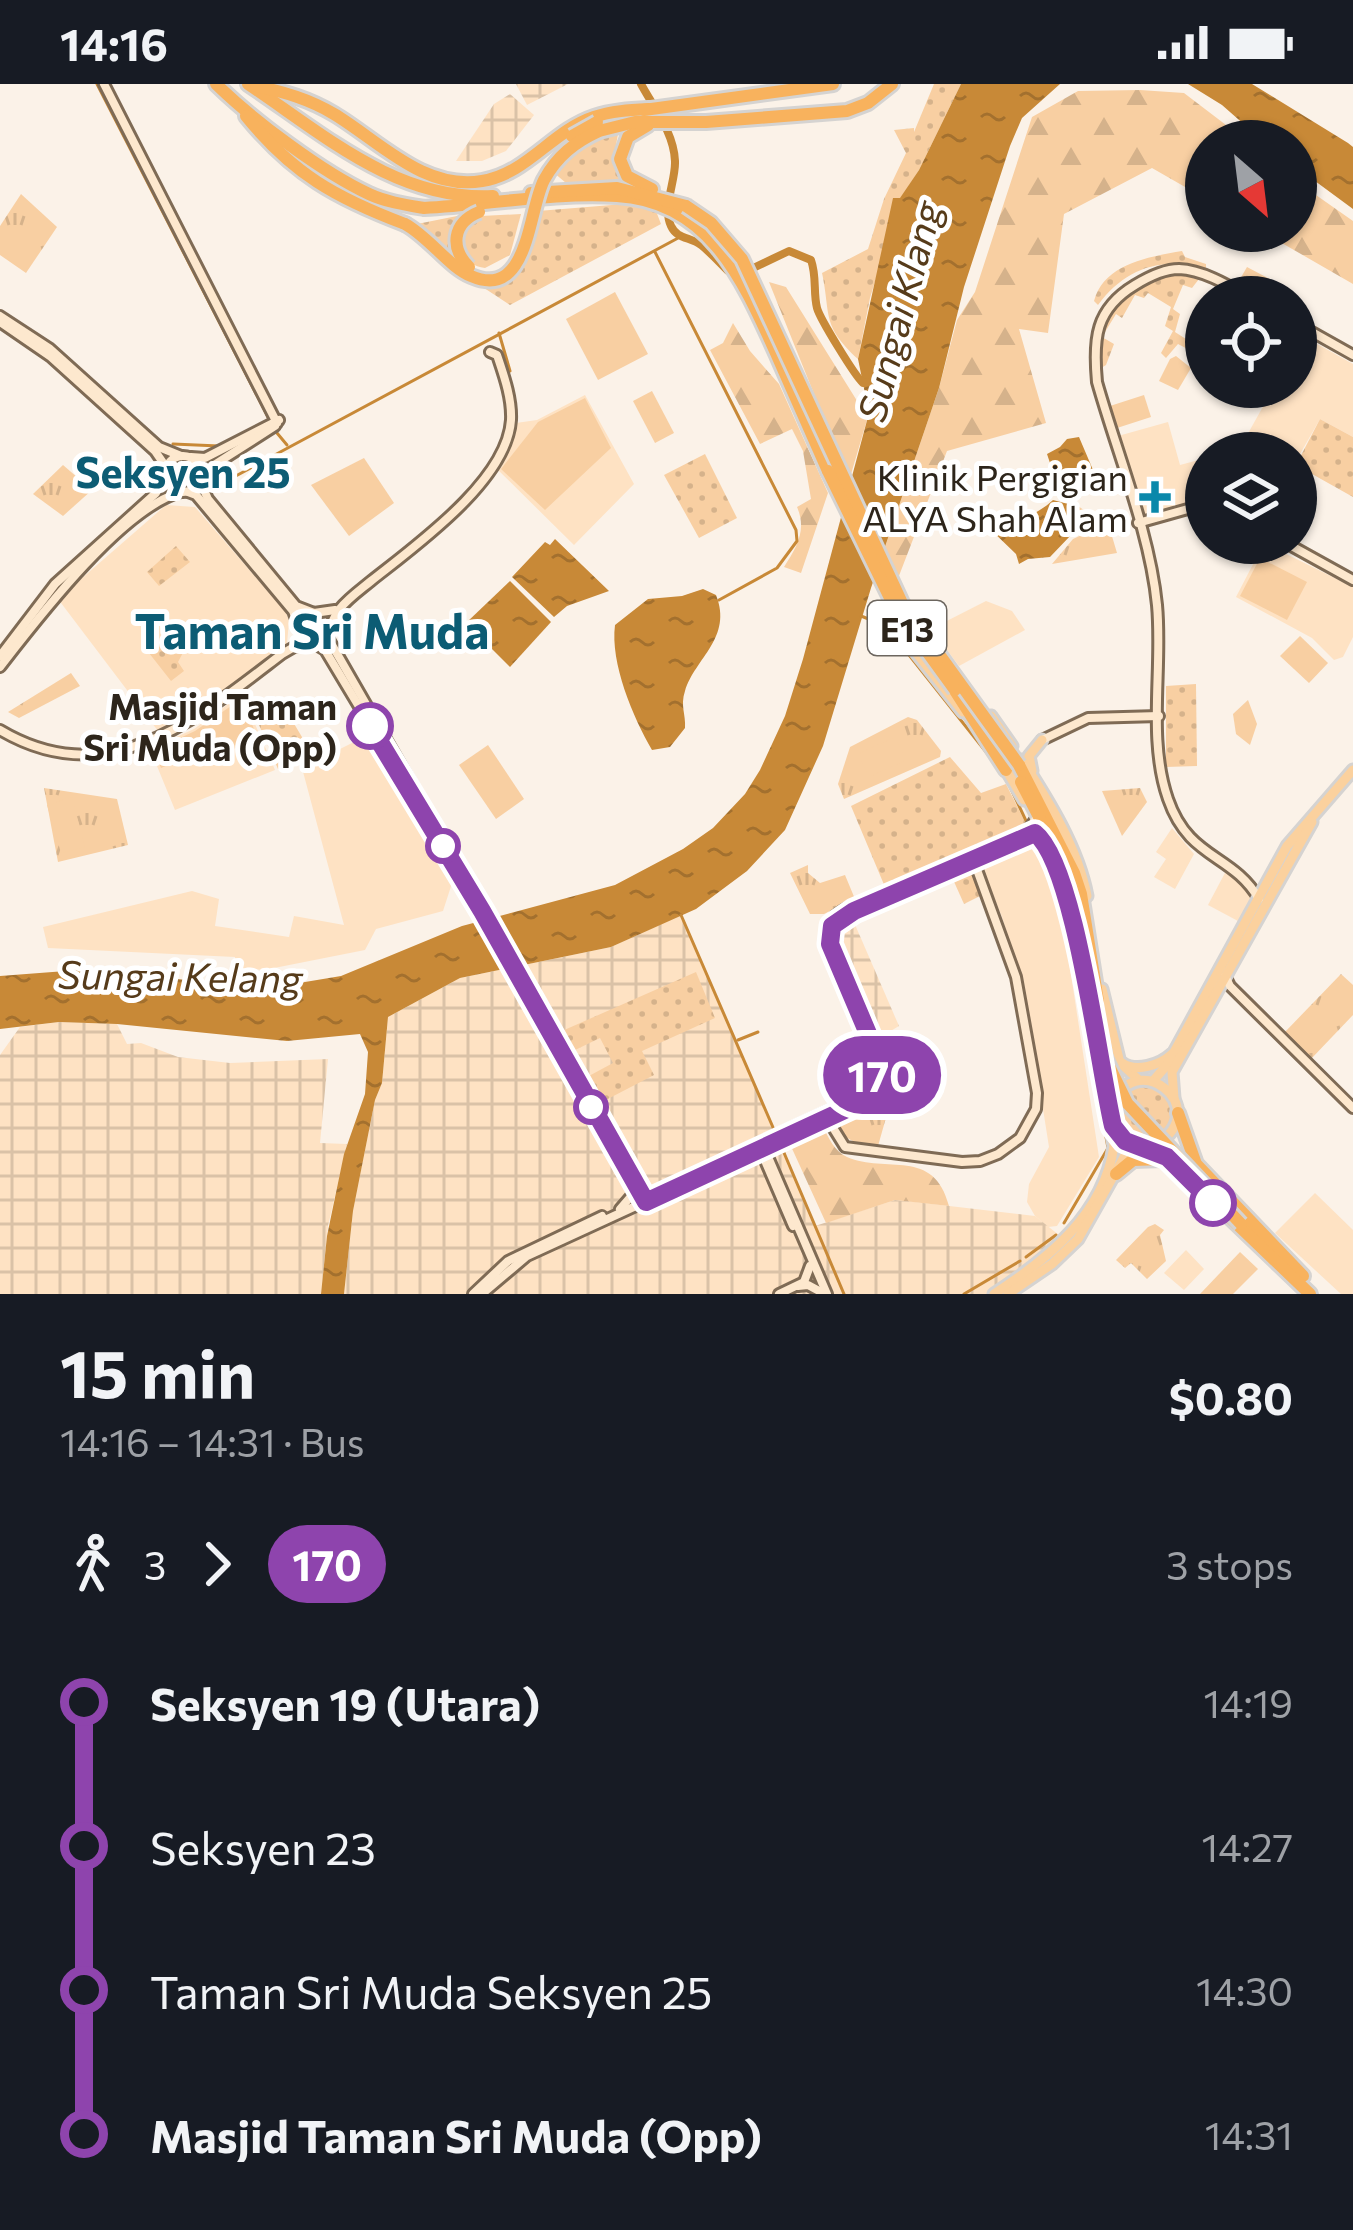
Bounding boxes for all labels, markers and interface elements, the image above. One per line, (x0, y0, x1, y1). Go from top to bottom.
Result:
text: 14:16 (60, 15, 168, 70)
north arrow (1185, 120, 1317, 252)
map controls (1185, 120, 1317, 564)
water label: Sungai Klang (846, 194, 951, 426)
button: locate (1185, 276, 1317, 408)
button: layers (1185, 432, 1317, 564)
district label: Seksyen 25 (75, 445, 291, 497)
place label: Klinik Pergigian ALYA Shah Alam (862, 454, 1128, 539)
marker: Klinik Pergigian ALYA Shah Alam (1139, 481, 1171, 513)
district label: Taman Sri Muda (135, 600, 489, 659)
road number: E13 (868, 601, 946, 655)
place label: Masjid Taman Sri Muda (Opp) (83, 683, 337, 768)
marker: Masjid Taman Sri Muda (Opp) (348, 704, 392, 748)
unlabelled marker (427, 830, 459, 862)
water label: Sungai Kelang (57, 949, 304, 1001)
line badge: 170 (813, 1036, 951, 1114)
text: 170 (847, 1049, 917, 1101)
unlabelled marker (575, 1091, 607, 1123)
unlabelled marker (1191, 1181, 1235, 1225)
text: 15 min (60, 1331, 255, 1412)
text: $0.80 (1169, 1369, 1293, 1424)
text: 14:16 – 14:31 · Bus (60, 1417, 365, 1465)
icon: walk (60, 1531, 126, 1597)
icon: forward (184, 1531, 250, 1597)
text: 170 (292, 1538, 362, 1590)
text: 3 (144, 1540, 166, 1588)
text: 3 stops (1166, 1540, 1293, 1588)
text: Seksyen 19 (Utara) (150, 1675, 540, 1730)
text: 14:19 (1203, 1678, 1293, 1726)
text: Seksyen 23 (150, 1819, 376, 1874)
text: 14:27 (1202, 1822, 1293, 1870)
text: Taman Sri Muda Seksyen 25 (150, 1963, 712, 2018)
text: 14:30 (1196, 1966, 1293, 2014)
text: Masjid Taman Sri Muda (Opp) (150, 2107, 762, 2162)
text: 14:31 (1205, 2110, 1293, 2158)

